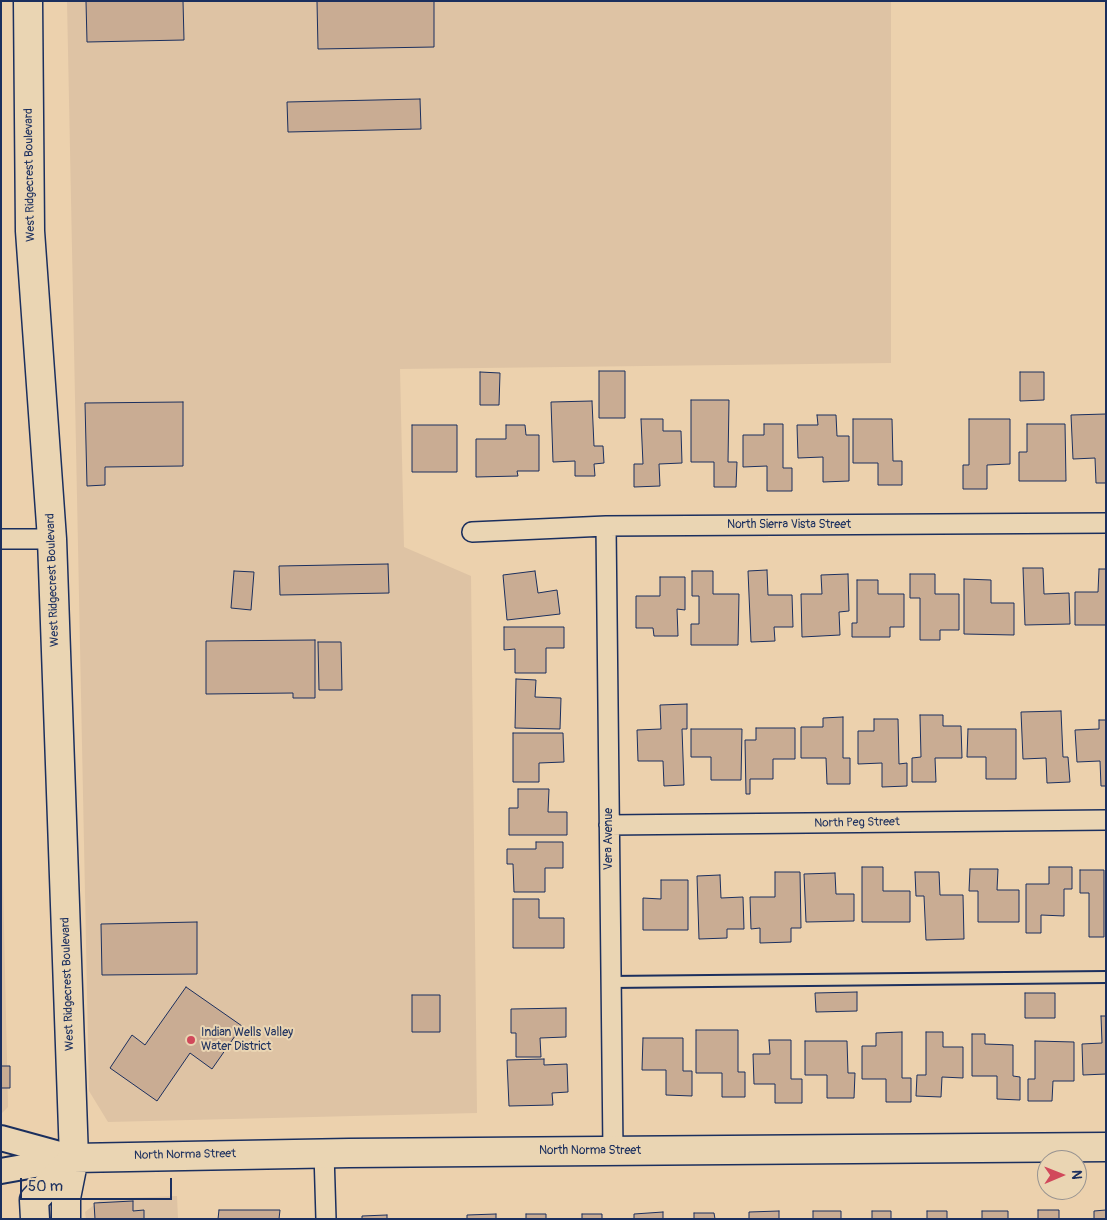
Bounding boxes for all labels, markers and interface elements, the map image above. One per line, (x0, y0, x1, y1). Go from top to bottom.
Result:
street label: West Ridgecrest Boulevard (22, 108, 38, 242)
street label: West Ridgecrest Boulevard (43, 513, 63, 647)
street label: North Sierra Vista Street (727, 518, 851, 532)
street label: Vera Avenue (602, 808, 616, 870)
street label: North Peg Street (814, 815, 900, 831)
street label: West Ridgecrest Boulevard (58, 917, 78, 1051)
place label: Indian Wells Valley Water District (201, 1026, 293, 1054)
marker: Indian Wells Valley Water District (185, 1034, 197, 1046)
street label: North Norma Street (539, 1144, 641, 1158)
street label: North Norma Street (134, 1147, 236, 1163)
north arrow (1037, 1150, 1087, 1200)
scale bar (22, 1168, 175, 1200)
text: N (1068, 1170, 1085, 1180)
text: 50 m (28, 1177, 63, 1196)

